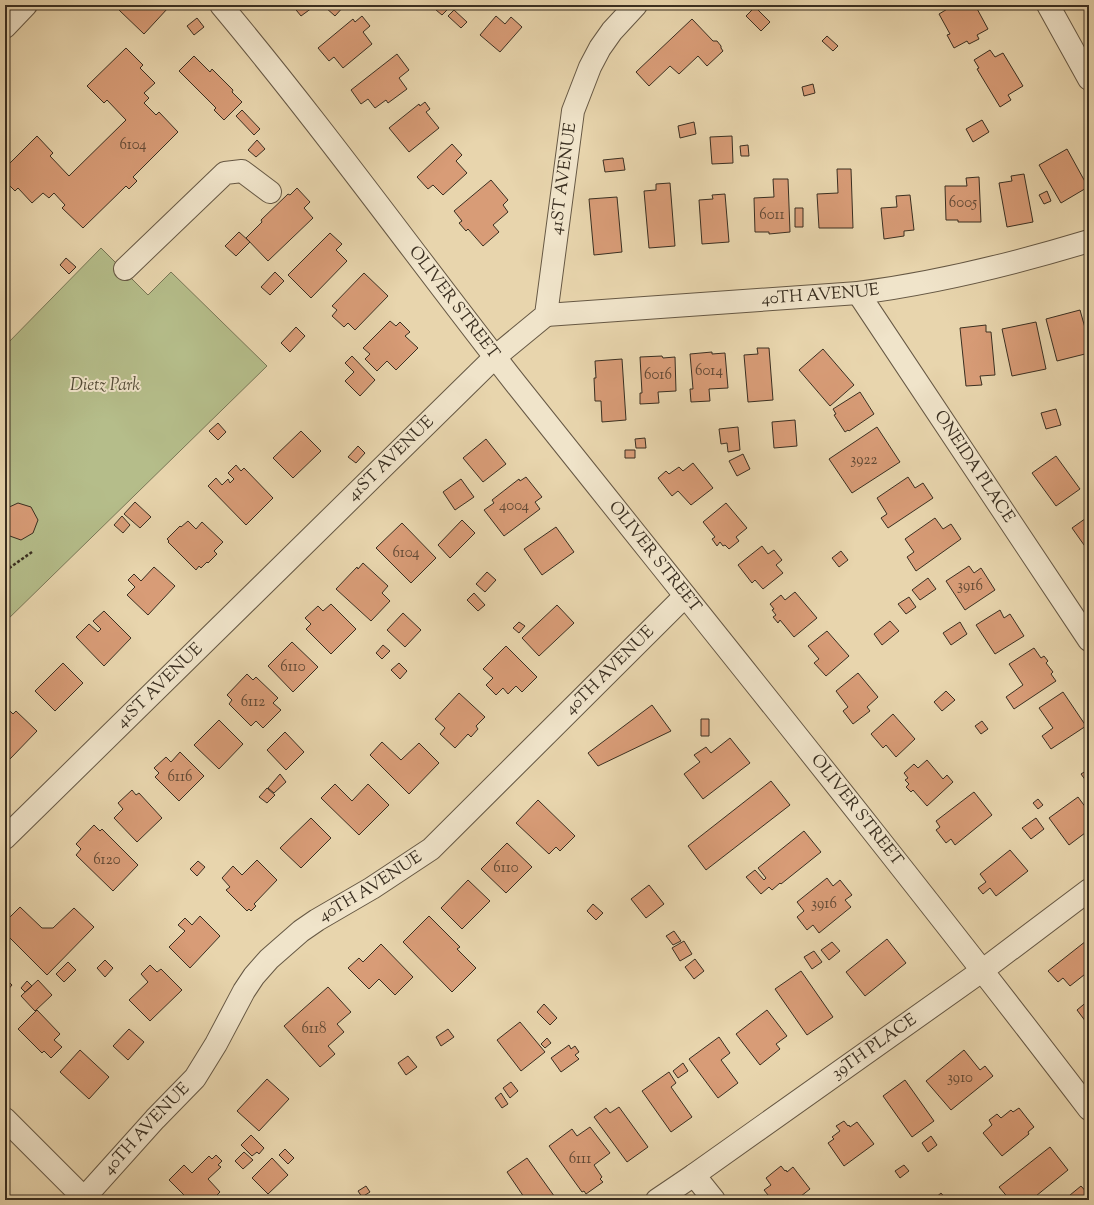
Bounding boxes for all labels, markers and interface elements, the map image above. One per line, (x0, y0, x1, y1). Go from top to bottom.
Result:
street label: 41ST AVENUE (545, 121, 583, 237)
house number: 6104 (119, 135, 147, 156)
house number: 6005 (949, 193, 977, 214)
house number: 6011 (759, 205, 785, 226)
street label: OLIVER STREET (402, 241, 505, 365)
street label: 40TH AVENUE (761, 278, 881, 312)
house number: 6014 (695, 361, 723, 382)
house number: 6016 (644, 365, 672, 386)
park label: Dietz Park (70, 374, 140, 398)
street label: ONEIDA PLACE (928, 406, 1020, 528)
street label: 41ST AVENUE (342, 411, 440, 507)
house number: 3922 (850, 450, 878, 471)
house number: 4004 (499, 496, 529, 517)
street label: OLIVER STREET (602, 496, 707, 618)
house number: 6104 (392, 543, 420, 564)
house number: 3916 (957, 576, 983, 597)
street label: 40TH AVENUE (560, 621, 660, 721)
street label: 41ST AVENUE (111, 638, 209, 734)
house number: 6110 (280, 657, 306, 678)
house number: 6112 (241, 692, 265, 713)
street label: OLIVER STREET (804, 749, 908, 872)
house number: 6116 (168, 767, 192, 788)
street label: 40TH AVENUE (314, 846, 427, 928)
house number: 6120 (93, 850, 121, 871)
house number: 6110 (493, 858, 519, 879)
house number: 3916 (811, 894, 837, 915)
street label: 39TH PLACE (827, 1008, 922, 1085)
house number: 6118 (301, 1019, 327, 1040)
house number: 3910 (947, 1068, 973, 1089)
street label: 40TH AVENUE (98, 1078, 196, 1181)
house number: 6111 (569, 1149, 591, 1170)

